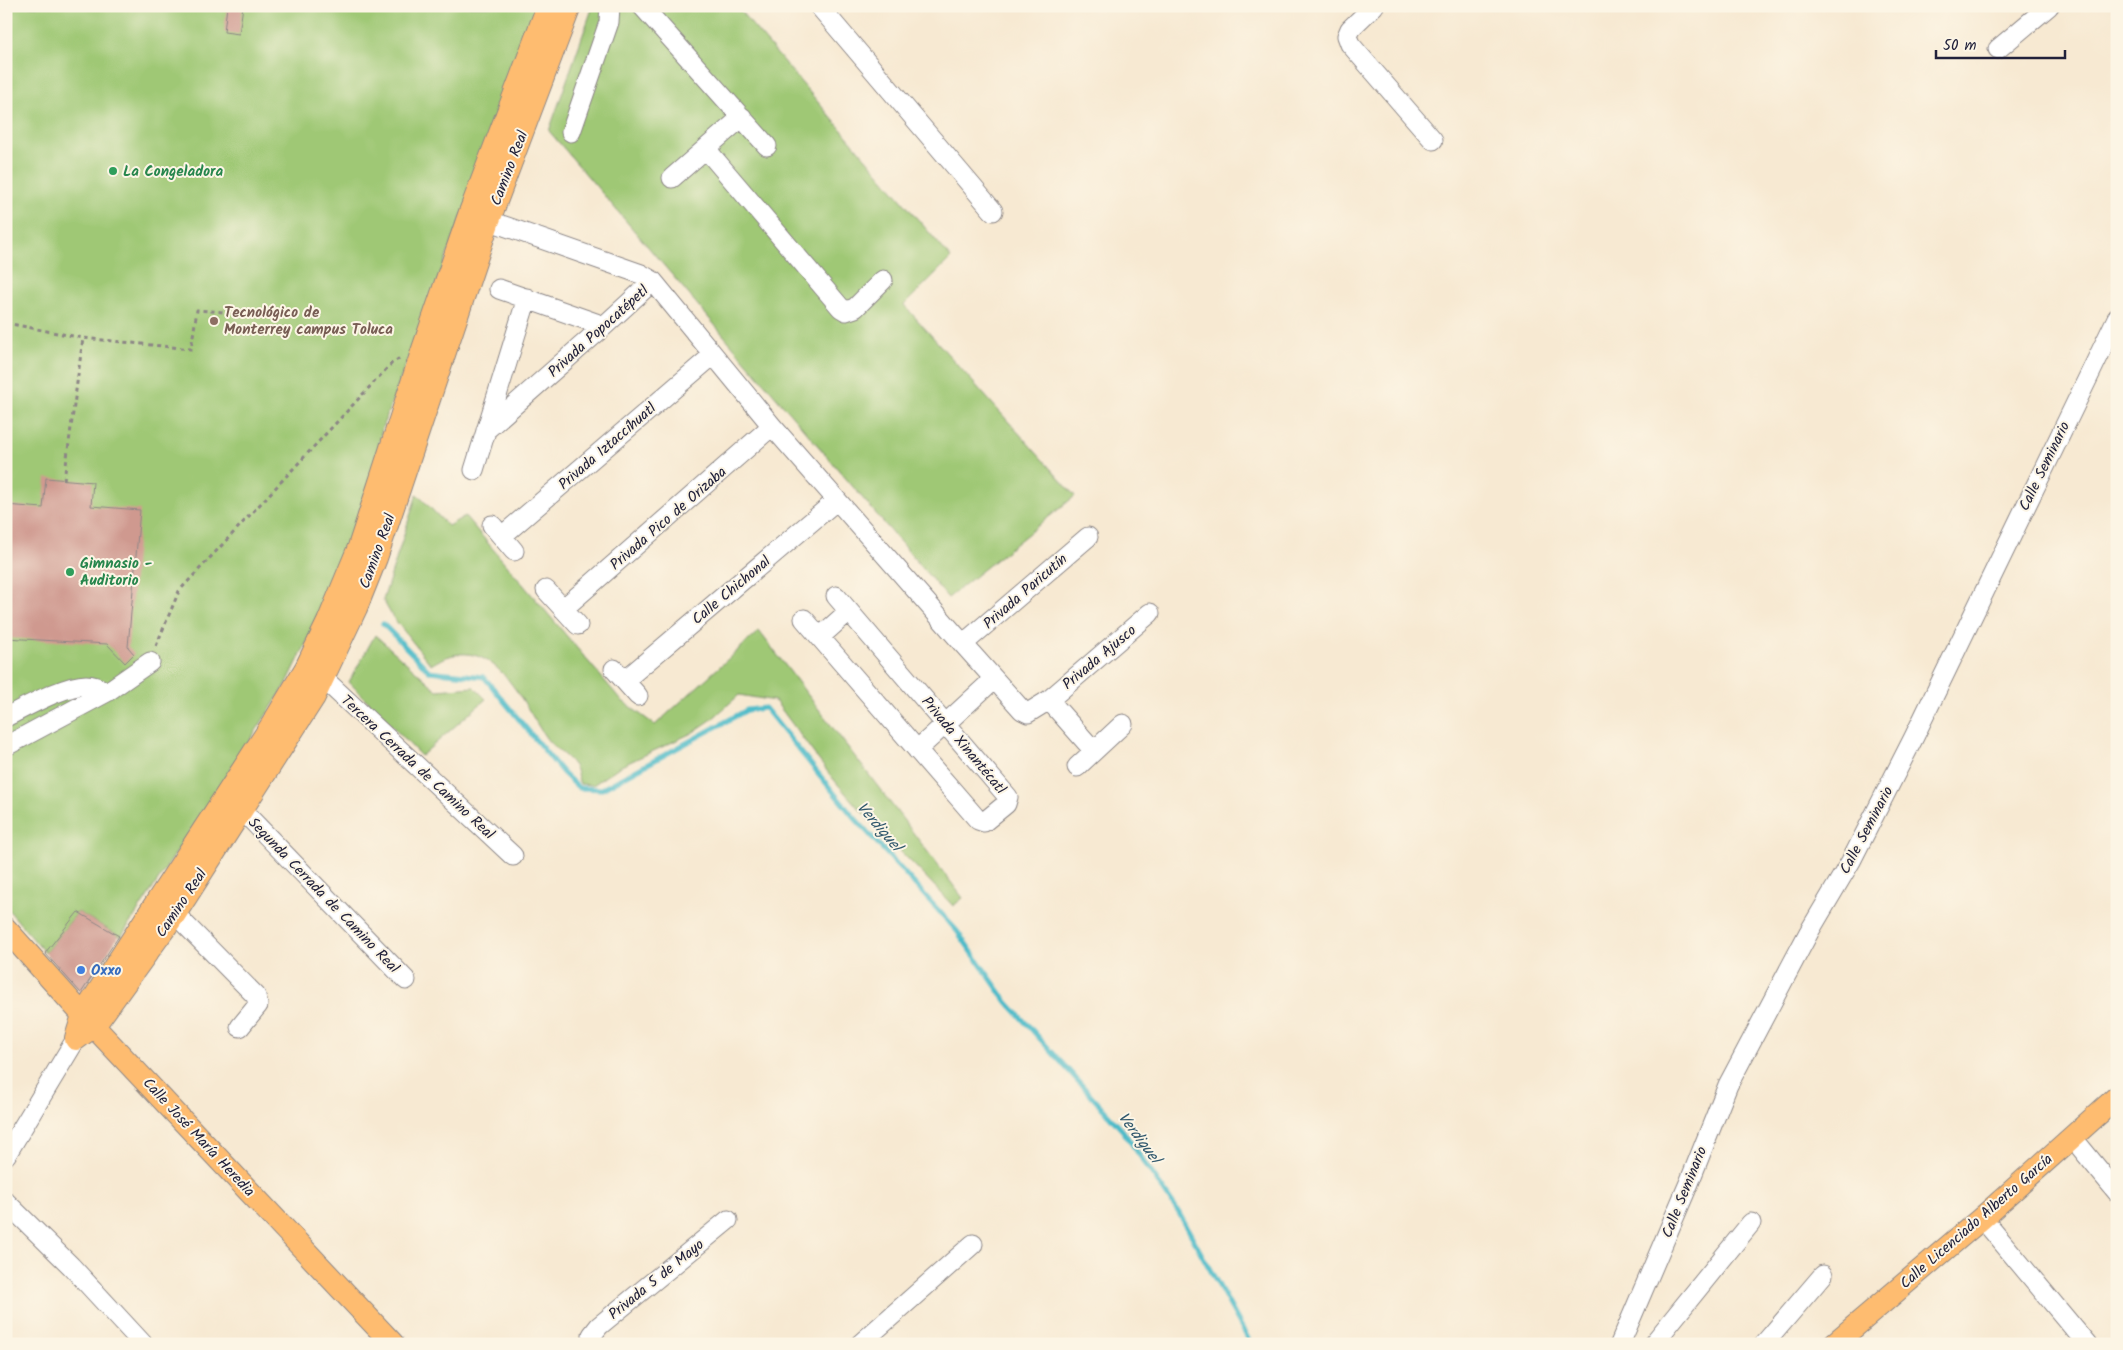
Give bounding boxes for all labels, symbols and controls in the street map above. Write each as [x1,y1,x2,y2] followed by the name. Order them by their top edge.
[1936,28,2064,60] scale bar
[1943,34,1977,58] text: 50 m
[485,127,535,209] street label: Camino Real
[123,160,224,184] place label: La Congeladora
[107,165,119,177] marker: La Congeladora
[543,279,655,384] street label: Privada Popocatépetl
[224,301,393,342] place label: Tecnológico de Monterrey campus Toluca
[208,315,220,327] marker: Tecnológico de Monterrey campus Toluca
[553,397,662,496] street label: Privada Iztaccíhuatl
[2013,418,2077,515] street label: Calle Seminario
[605,461,732,576] street label: Privada Pico de Orizaba
[353,510,403,592] street label: Camino Real
[978,548,1073,635] street label: Privada Paricutín
[687,550,777,631] street label: Calle Chichonal
[80,552,153,593] place label: Gimnasio - Auditorio
[64,566,76,578] marker: Gimnasio - Auditorio
[1057,619,1142,696] street label: Privada Ajusco
[335,690,500,846] street label: Tercera Cerrada de Camino Real
[915,691,1012,800] street label: Privada Xinantécatl
[1834,782,1900,879] street label: Calle Seminario
[850,796,910,860] water label: Verdiguel
[242,812,405,980] street label: Segunda Cerrada de Camino Real
[150,864,214,943] street label: Camino Real
[91,959,122,983] place label: Oxxo
[75,964,87,976] marker: Oxxo
[136,1072,260,1203] street label: Calle José María Heredia
[1111,1107,1168,1172] water label: Verdiguel
[1656,1143,1714,1242] street label: Calle Seminario
[1895,1148,2059,1295] street label: Calle Licenciado Alberto García
[603,1233,710,1326] street label: Privada 5 de Mayo

